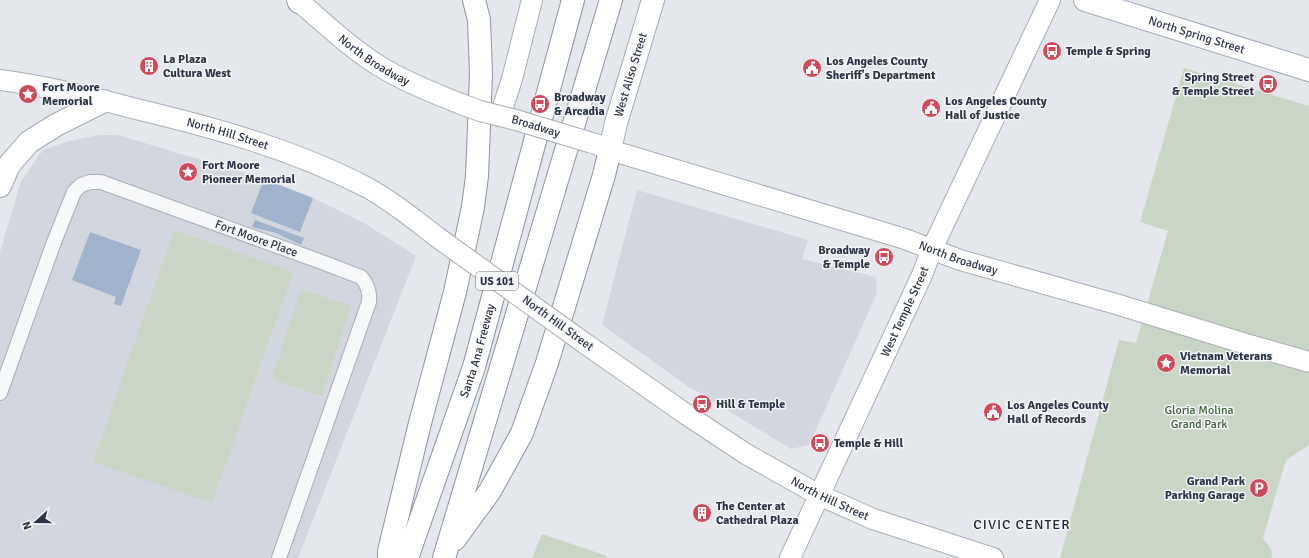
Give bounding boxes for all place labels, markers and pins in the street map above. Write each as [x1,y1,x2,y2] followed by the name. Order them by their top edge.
[1041,40,1063,62] bus stop icon: Temple & Spring
[1066,44,1151,59] place label: Temple & Spring
[163,52,232,81] place label: La Plaza Cultura West
[826,54,936,83] place label: Los Angeles County Sheriff's Department
[138,55,160,77] building icon: La Plaza Cultura West
[801,57,823,79] public building icon: Los Angeles County Sheriff's Department
[1172,70,1255,99] place label: Spring Street & Temple Street
[1257,73,1279,95] bus stop icon: Spring Street & Temple Street
[42,80,100,109] place label: Fort Moore Memorial
[17,83,39,105] place icon: Fort Moore Memorial
[554,90,606,119] place label: Broadway & Arcadia
[529,93,551,115] bus stop icon: Broadway & Arcadia
[945,94,1047,123] place label: Los Angeles County Hall of Justice
[920,97,942,119] public building icon: Los Angeles County Hall of Justice
[202,158,295,187] place label: Fort Moore Pioneer Memorial
[177,161,199,183] place icon: Fort Moore Pioneer Memorial
[818,243,870,272] place label: Broadway & Temple
[873,246,895,268] bus stop icon: Broadway & Temple
[1180,349,1273,378] place label: Vietnam Veterans Memorial
[1155,352,1177,374] place icon: Vietnam Veterans Memorial
[691,393,713,415] bus stop icon: Hill & Temple
[716,397,785,412] place label: Hill & Temple
[1007,398,1109,427] place label: Los Angeles County Hall of Records
[982,401,1004,423] public building icon: Los Angeles County Hall of Records
[809,432,831,454] bus stop icon: Temple & Hill
[834,436,903,451] place label: Temple & Hill
[1165,474,1246,503] place label: Grand Park Parking Garage
[1248,477,1270,499] parking icon: Grand Park Parking Garage
[716,499,799,528] place label: The Center at Cathedral Plaza
[691,502,713,524] building icon: The Center at Cathedral Plaza

